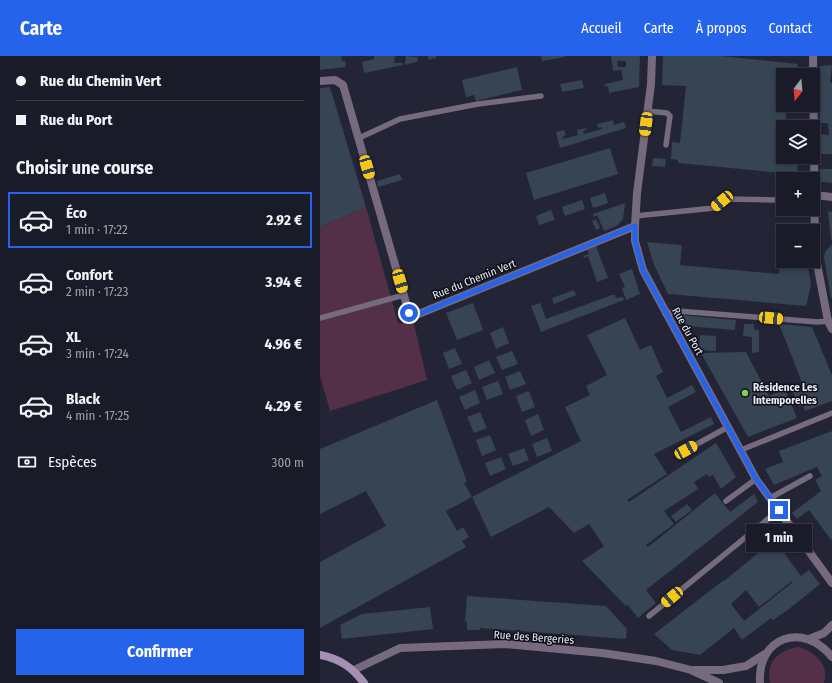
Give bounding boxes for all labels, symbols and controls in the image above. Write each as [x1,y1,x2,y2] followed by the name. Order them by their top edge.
[20,17,62,40] text: Carte
[581,20,622,37] text: Accueil
[644,20,674,37] text: Carte
[696,20,747,37] text: À propos
[769,20,812,37] text: Contact
[776,68,820,112] north arrow
[776,68,820,268] map controls
[40,72,161,90] text: Rue du Chemin Vert
[40,111,113,129] text: Rue du Port
[639,111,653,137] car
[776,120,820,164] button: layers
[358,154,376,180] car
[16,157,153,179] text: Choisir une course
[776,172,820,216] button: +
[709,189,735,213] car
[18,202,54,238] icon: car
[66,204,87,222] text: Éco
[266,211,302,229] text: 2.92 €
[66,222,128,237] text: 1 min · 17:22
[776,224,820,268] button: −
[431,257,518,302] street label: Rue du Chemin Vert
[18,264,54,300] icon: car
[66,266,113,284] text: Confort
[391,268,409,294] car
[265,273,302,291] text: 3.94 €
[66,284,128,299] text: 2 min · 17:23
[400,304,418,322] route start
[669,305,706,358] street label: Rue du Port
[759,311,783,325] car
[18,326,54,362] icon: car
[66,328,81,346] text: XL
[264,335,302,353] text: 4.96 €
[66,346,129,361] text: 3 min · 17:24
[753,381,818,407] place label: Résidence Les Intemporelles
[18,388,54,424] icon: car
[740,388,750,398] marker: Résidence Les Intemporelles
[66,390,100,408] text: Black
[265,397,302,415] text: 4.29 €
[66,408,129,423] text: 4 min · 17:25
[673,439,699,461] car
[16,451,38,473] icon: cash
[48,453,97,471] text: Espèces
[272,455,304,470] text: 300 m
[770,501,788,519] route end
[746,524,812,552] callout: 1 min
[765,530,793,545] text: 1 min
[659,585,685,609] car
[493,628,575,647] street label: Rue des Bergeries
[16,629,304,675] button: Confirmer

